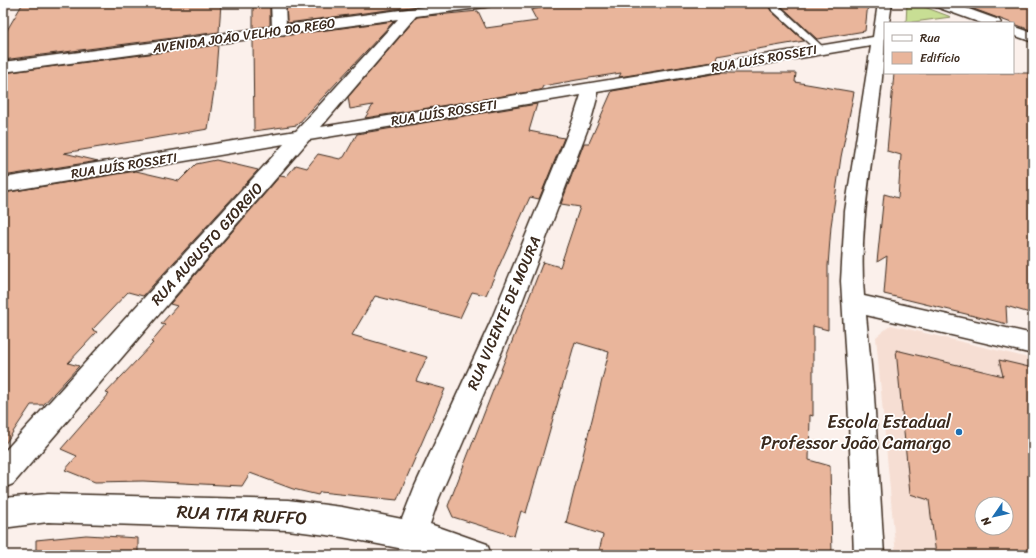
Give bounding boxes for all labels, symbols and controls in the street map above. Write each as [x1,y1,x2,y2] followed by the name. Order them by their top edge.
[150,11,337,60] street label: AVENIDA JOÃO VELHO DO REGO
[884,22,1014,74] legend
[920,27,941,49] text: Rua
[709,38,819,79] street label: RUA LUÍS ROSSETI
[920,47,960,69] text: Edifício
[389,93,499,132] street label: RUA LUÍS ROSSETI
[69,146,179,185] street label: RUA LUÍS ROSSETI
[144,176,270,312] street label: RUA AUGUSTO GIORGIO
[460,232,548,394] street label: RUA VICENTE DE MOURA
[761,406,952,459] place label: Escola Estadual Professor João Camargo
[954,427,964,437] marker: Escola Estadual Professor João Camargo
[176,496,308,534] street label: RUA TITA RUFFO
[974,496,1014,536] north arrow
[976,513,997,531] text: N

